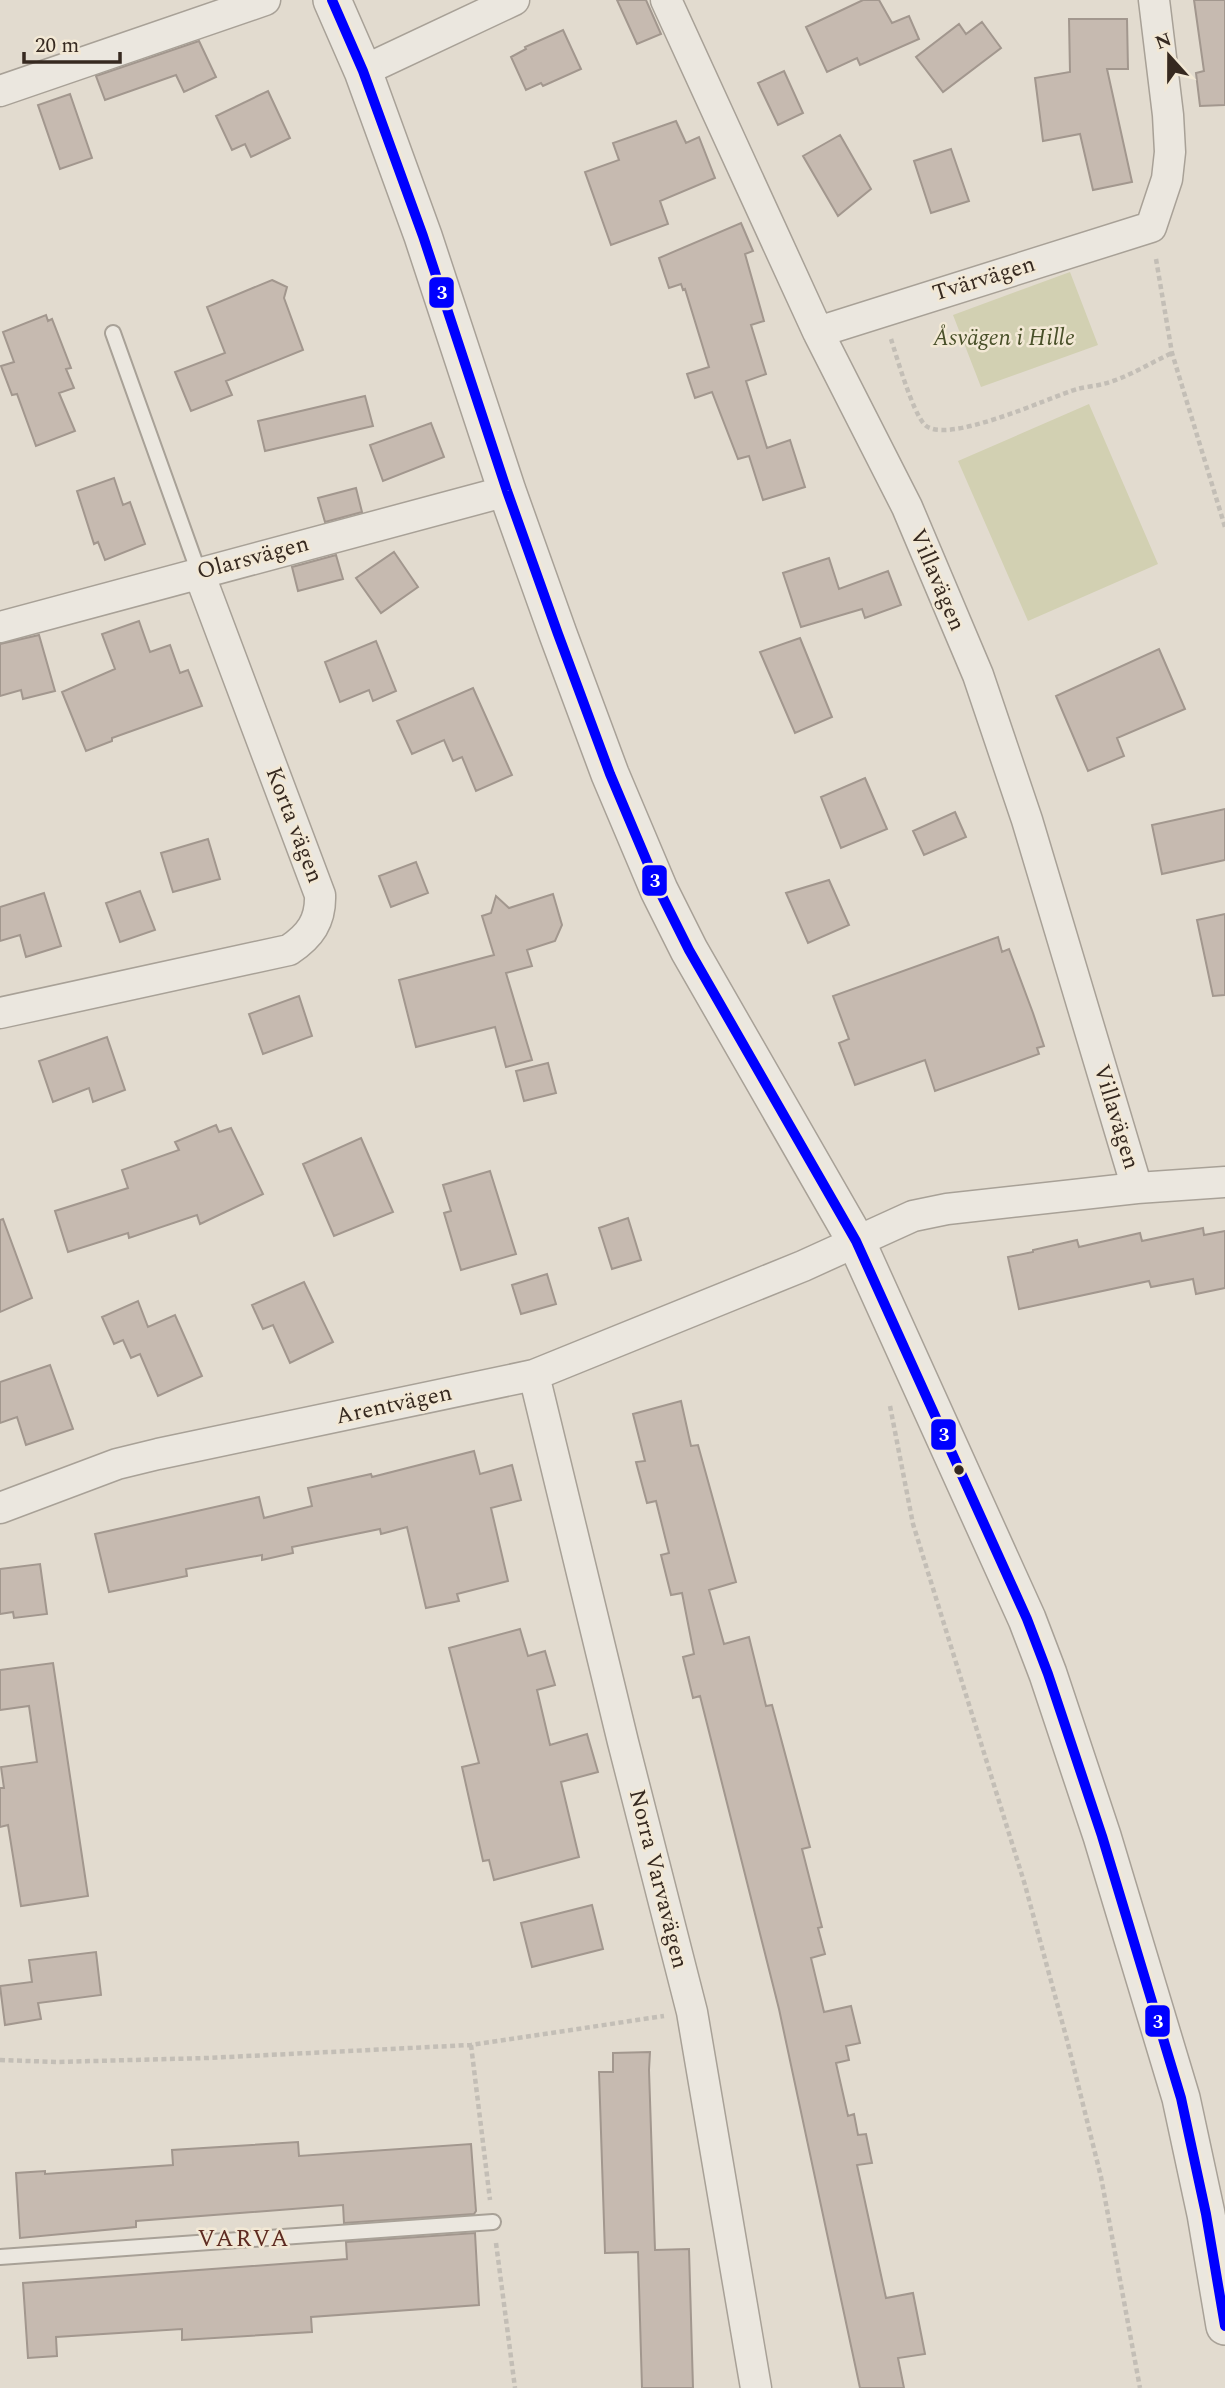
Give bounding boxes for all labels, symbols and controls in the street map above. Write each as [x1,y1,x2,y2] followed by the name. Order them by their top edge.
[24,21,121,65] scale bar
[1134,21,1204,91] north arrow
[1151,25,1176,58] text: N
[35,30,79,62] text: 20 m
[928,247,1040,311] street label: Tvärvägen
[428,276,455,309] line badge: 3
[437,279,448,308] text: 3
[932,321,1075,356] park label: Åsvägen i Hille
[900,523,974,637] street label: Villavägen
[193,526,313,590] street label: Olarsvägen
[256,762,332,888] street label: Korta vägen
[641,864,668,897] line badge: 3
[650,867,661,896] text: 3
[1083,1060,1149,1174] street label: Villavägen
[333,1376,455,1434] street label: Arentvägen
[930,1418,957,1451] line badge: 3
[939,1421,950,1450] text: 3
[952,1463,966,1477] unlabelled marker
[619,1786,697,1972] street label: Norra Varvavägen
[1144,2004,1171,2038] line badge: 3
[1153,2008,1164,2037] text: 3
[198,2221,290,2257] district label: VARVA

